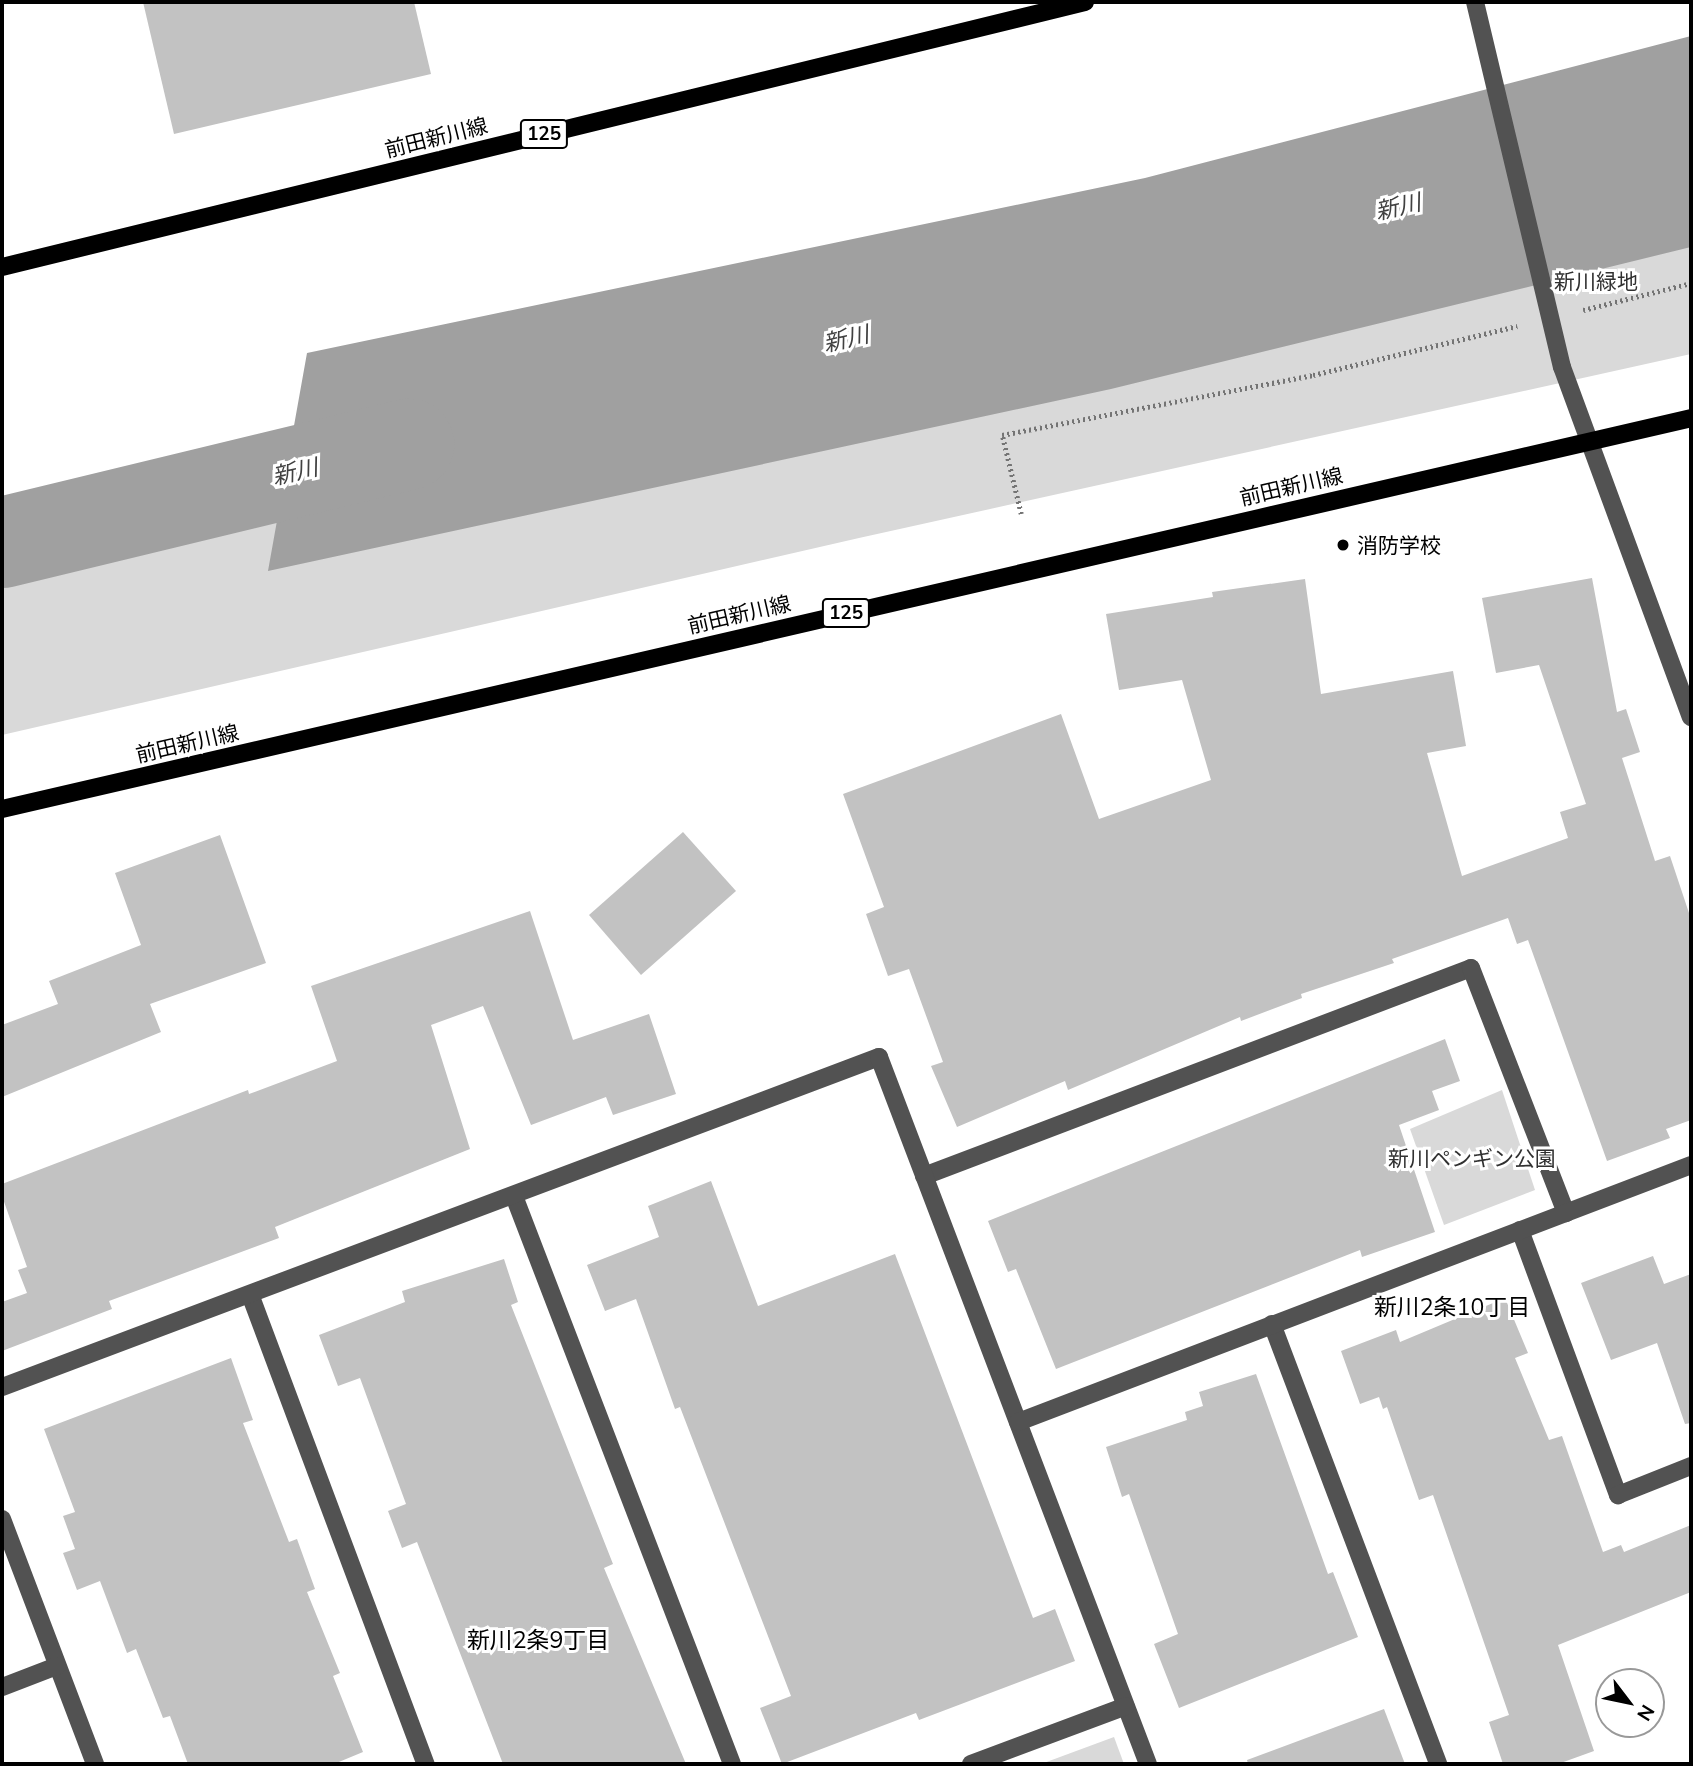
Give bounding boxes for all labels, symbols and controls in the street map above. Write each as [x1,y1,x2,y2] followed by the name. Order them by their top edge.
[382,112,490,162] street label: 前田新川線
[520,118,568,150] road number: 125
[1372,188,1424,226] water label: 新川
[1554,268,1638,294] park label: 新川緑地
[820,320,872,358] water label: 新川
[269,453,321,491] water label: 新川
[1237,462,1345,510] street label: 前田新川線
[1357,532,1441,558] place label: 消防学校
[1335,537,1351,553] marker: 消防学校
[685,590,793,638] street label: 前田新川線
[822,598,870,628] road number: 125
[133,719,241,767] street label: 前田新川線
[1388,1145,1556,1171] park label: 新川ペンギン公園
[1374,1293,1530,1321] district label: 新川2条10丁目
[467,1626,609,1654] district label: 新川2条9丁目
[1595,1668,1665,1738] north arrow
[1632,1701,1660,1726] text: N

